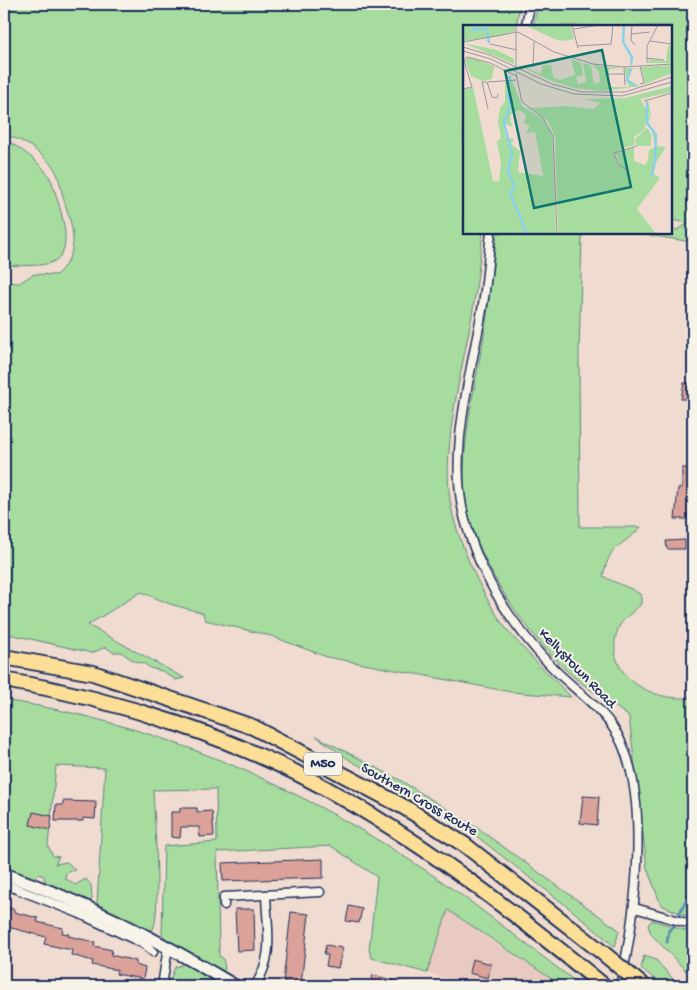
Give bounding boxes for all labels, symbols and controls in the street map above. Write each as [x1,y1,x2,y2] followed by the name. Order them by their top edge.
[463,25,672,234] inset map
[534,625,621,714] street label: Kellystown Road
[304,752,342,776] road number: M50
[357,759,481,841] street label: Southern Cross Route

